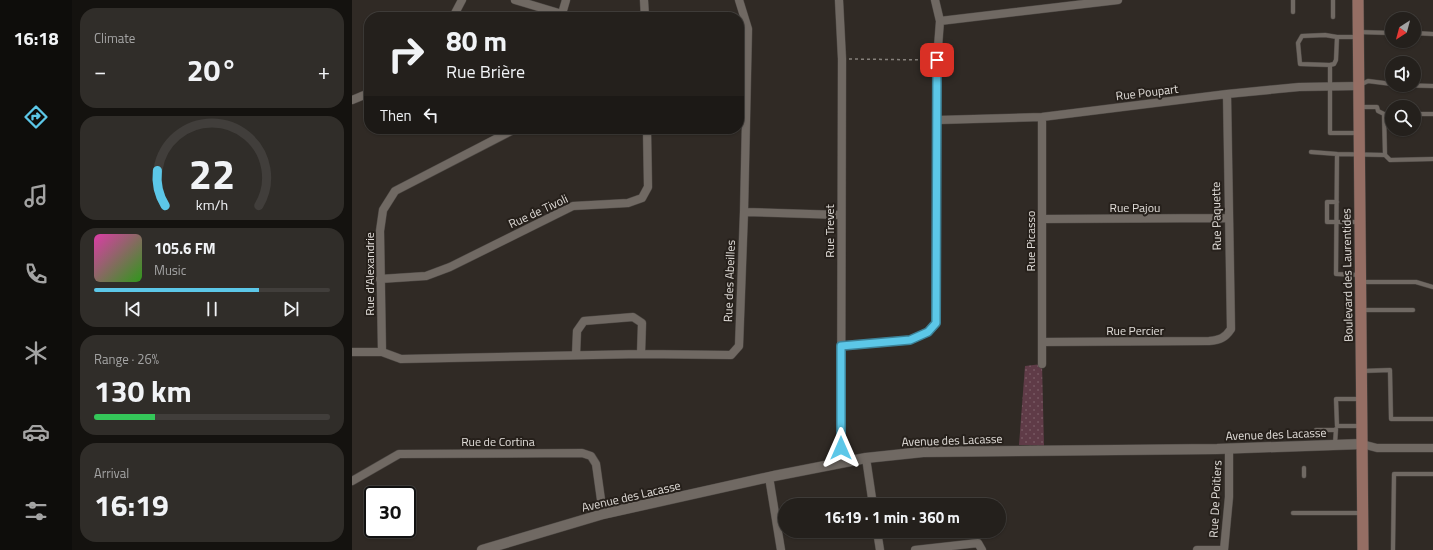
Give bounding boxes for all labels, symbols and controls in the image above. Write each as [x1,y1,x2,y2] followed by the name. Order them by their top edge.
[1385,12,1421,48] north arrow
[1385,12,1421,136] map controls
[446,19,507,62] text: 80 m
[14,25,58,52] text: 16:18
[94,28,135,48] text: Climate
[380,28,432,80] icon: right
[920,43,954,77] pin
[187,47,237,93] text: 20°
[926,49,948,71] icon: arrive
[94,54,106,88] text: −
[318,54,330,88] text: +
[1385,56,1421,92] button: sound
[446,58,525,85] text: Rue Brière
[1115,79,1180,105] street label: Rue Poupart
[1385,100,1421,136] button: search
[22,103,50,131] icon: directions
[380,104,412,127] text: Then
[420,104,442,126] icon: left
[189,141,235,204] text: 22
[1206,181,1226,251] street label: Rue Paquette
[22,182,50,210] icon: music
[505,189,571,233] street label: Rue de Tivoli
[196,193,228,215] text: km/h
[1110,198,1160,217] street label: Rue Pajou
[820,203,839,258] street label: Rue Trevet
[1336,208,1358,342] street label: Boulevard des Laurentides
[1021,211,1040,271] street label: Rue Picasso
[360,232,379,316] street label: Rue d'Alexandrie
[154,237,216,260] text: 105.6 FM
[718,239,740,323] street label: Rue des Abeilles
[22,260,50,288] icon: phone
[154,260,186,280] text: Music
[122,298,144,320] icon: previous
[201,298,223,320] icon: pause
[280,298,302,320] icon: next
[1106,321,1164,340] street label: Rue Percier
[22,339,50,367] icon: climate
[94,349,159,369] text: Range · 26%
[94,368,192,414] text: 130 km
[22,418,50,446] icon: car
[1225,423,1327,445] street label: Avenue des Lacasse
[820,427,862,469] position arrow
[901,429,1003,451] street label: Avenue des Lacasse
[461,432,535,451] street label: Rue de Cortina
[1203,459,1227,538] street label: Rue De Poitiers
[94,463,129,483] text: Arrival
[580,475,682,517] street label: Avenue des Lacasse
[94,482,169,528] text: 16:19
[364,486,416,538] speed limit sign: 30
[22,497,50,525] icon: filters
[824,506,960,529] text: 16:19 · 1 min · 360 m

